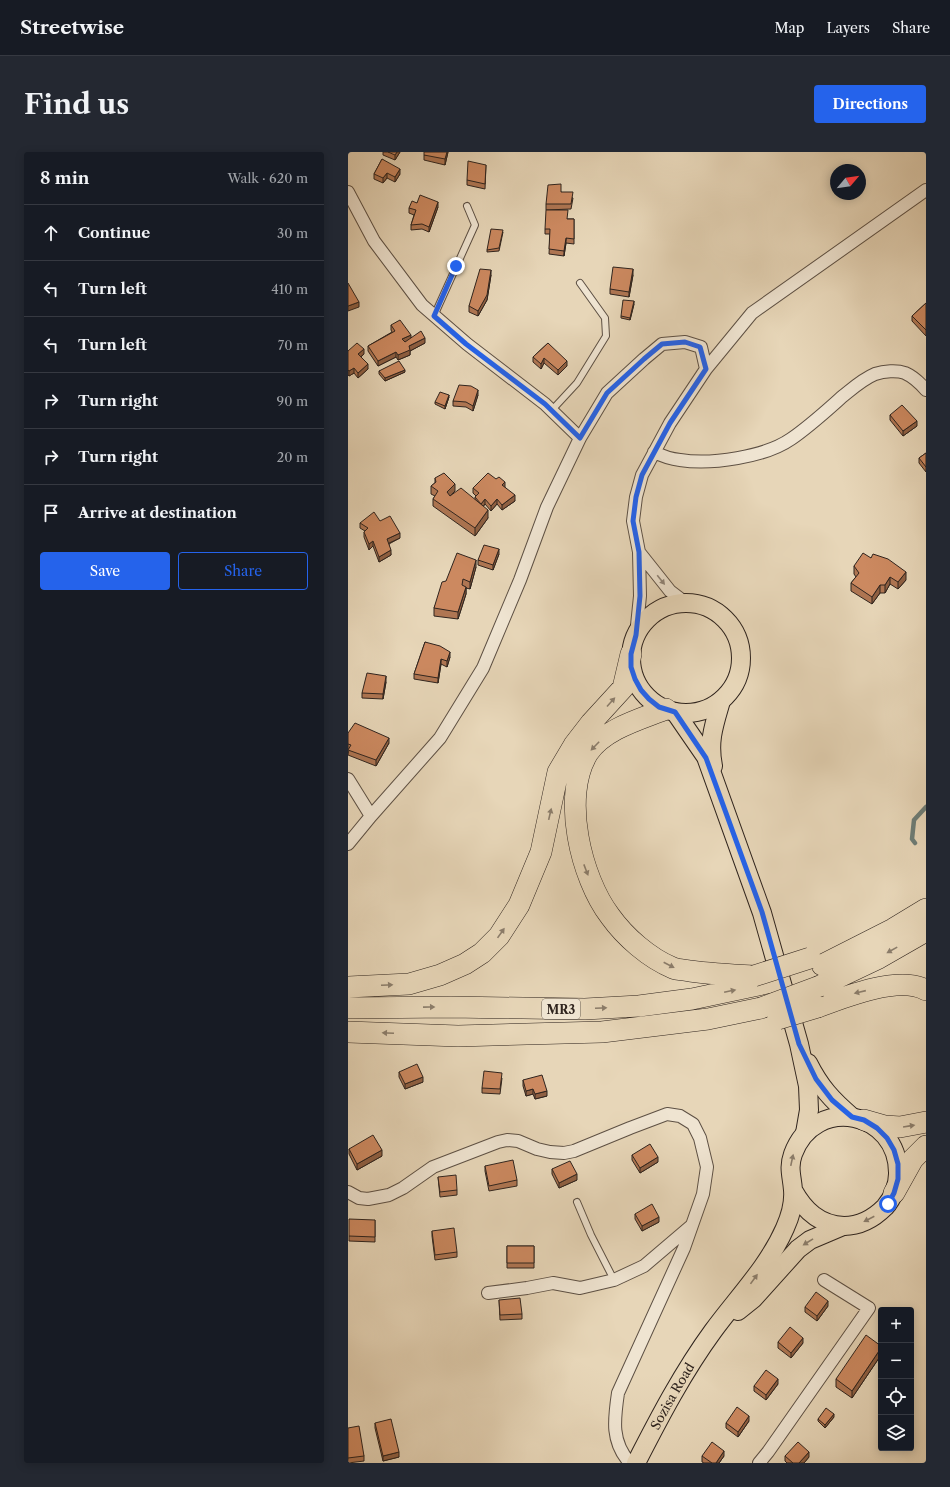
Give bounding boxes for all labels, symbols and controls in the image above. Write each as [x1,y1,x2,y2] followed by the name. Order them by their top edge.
[20,16,124,39] text: Streetwise
[774,19,804,37] text: Map
[826,19,870,37] text: Layers
[892,19,930,37] text: Share
[814,85,926,123] button: Directions
[24,87,129,121] text: Find us
[830,164,866,200] north arrow
[40,168,89,188] text: 8 min
[227,170,308,186] text: Walk · 620 m
[40,222,62,244] icon: ahead
[78,223,150,242] text: Continue
[277,225,308,241] text: 30 m
[447,257,465,275] route end
[40,278,62,300] icon: left
[78,279,147,298] text: Turn left
[271,281,308,297] text: 410 m
[40,334,62,356] icon: left
[78,335,147,354] text: Turn left
[278,337,308,353] text: 70 m
[40,390,62,412] icon: right
[78,391,158,410] text: Turn right
[277,393,308,409] text: 90 m
[40,446,62,468] icon: right
[78,447,158,466] text: Turn right
[277,449,308,465] text: 20 m
[40,502,62,524] icon: arrive
[78,503,237,522] text: Arrive at destination
[40,552,170,590] button: Save
[178,552,308,590] button: Share
[656,574,665,585] one-way arrow
[606,697,615,707] one-way arrow
[590,741,600,751] one-way arrow
[547,807,553,820] one-way arrow
[584,864,590,876] one-way arrow
[497,927,505,938] one-way arrow
[886,947,898,954] one-way arrow
[663,962,675,969] one-way arrow
[381,982,394,988] one-way arrow
[723,988,736,994] one-way arrow
[854,989,866,995] one-way arrow
[542,999,580,1019] road number: MR3
[423,1004,436,1010] one-way arrow
[595,1005,607,1012] one-way arrow
[382,1030,394,1037] one-way arrow
[903,1123,915,1129] one-way arrow
[789,1153,795,1166] one-way arrow
[879,1195,897,1213] route start
[863,1216,875,1222] one-way arrow
[802,1239,814,1246] one-way arrow
[750,1273,758,1284] one-way arrow
[878,1307,914,1451] map controls
[878,1307,914,1343] button: +
[878,1343,914,1379] button: −
[647,1360,698,1432] street label: Sozisa Road
[878,1379,914,1415] button: locate
[878,1415,914,1451] button: layers

